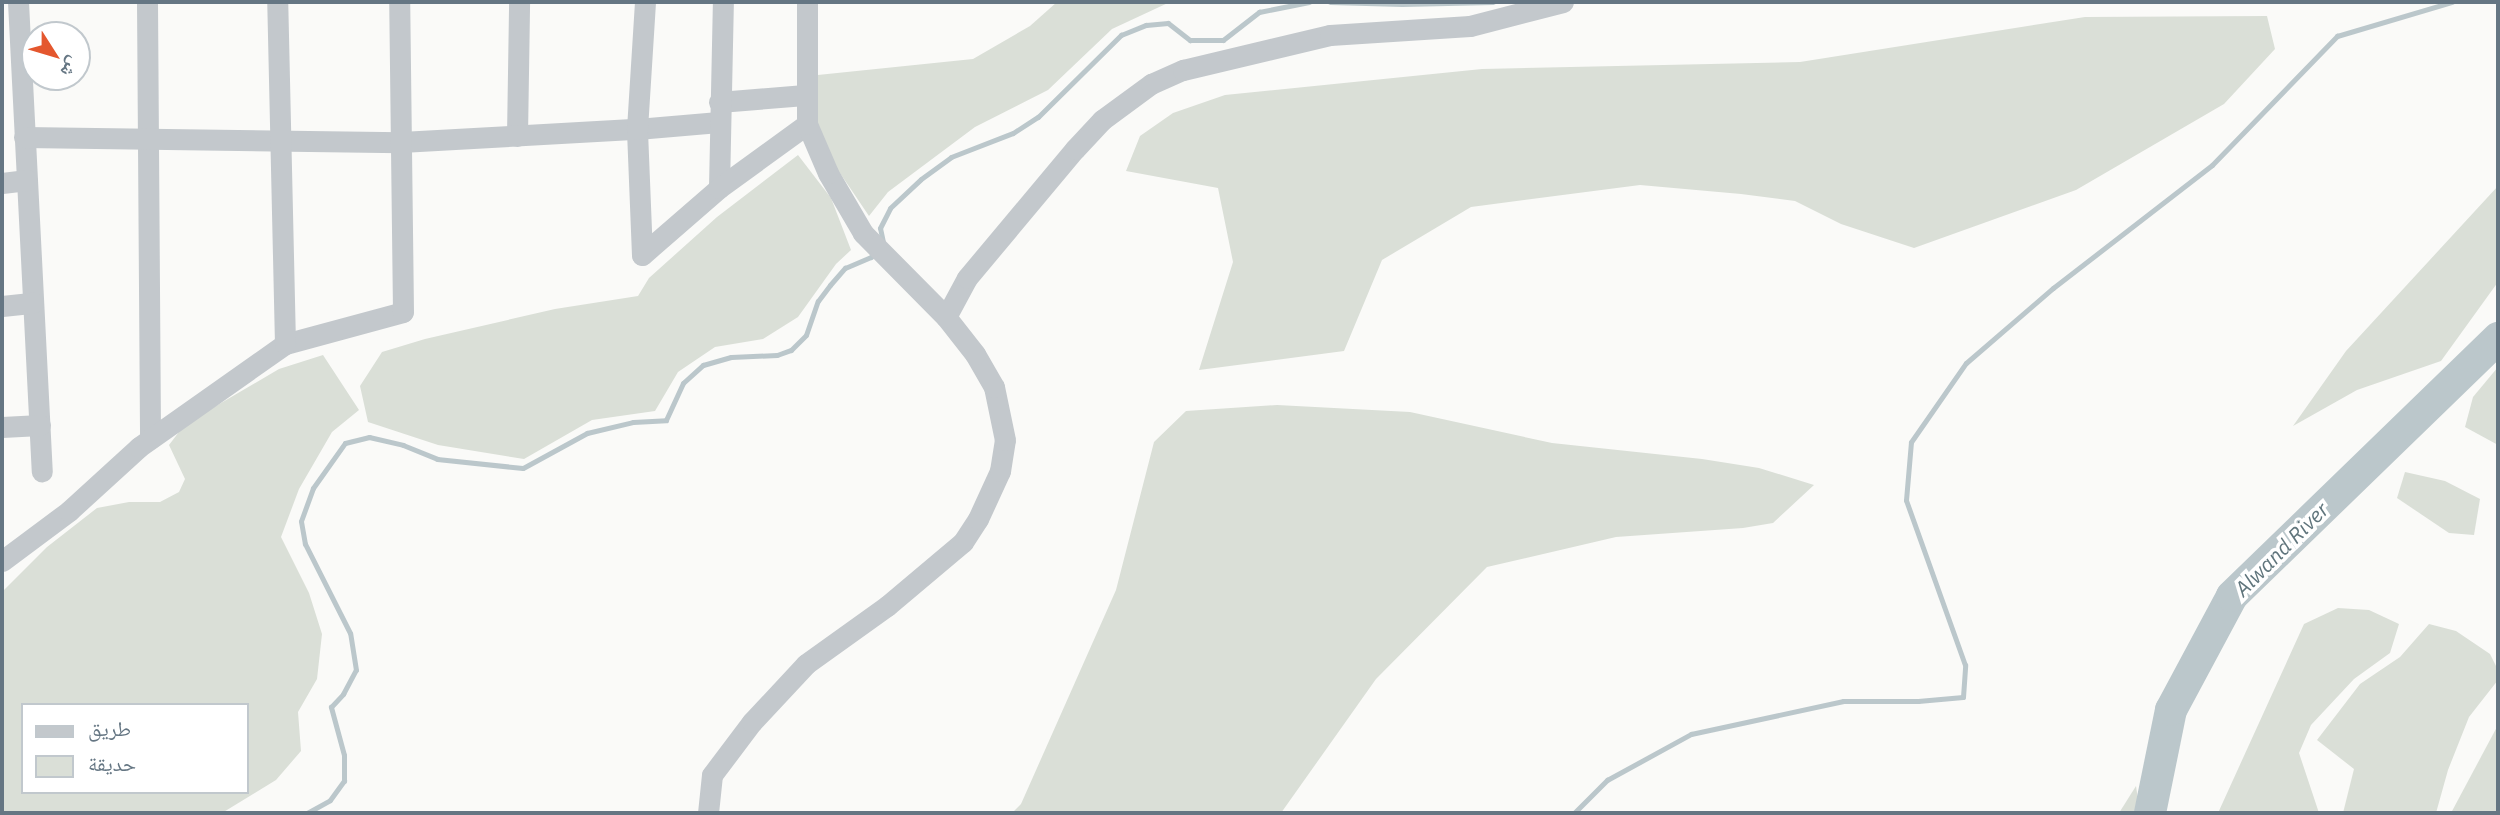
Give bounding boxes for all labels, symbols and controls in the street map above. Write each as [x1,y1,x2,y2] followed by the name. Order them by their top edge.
[21,21,91,91] north arrow
[56,52,87,83] text: ش
[2229,497,2333,601] water label: Alwand River
[21,703,248,794] legend
[88,714,131,742] text: طريق
[88,749,136,777] text: حديقة

